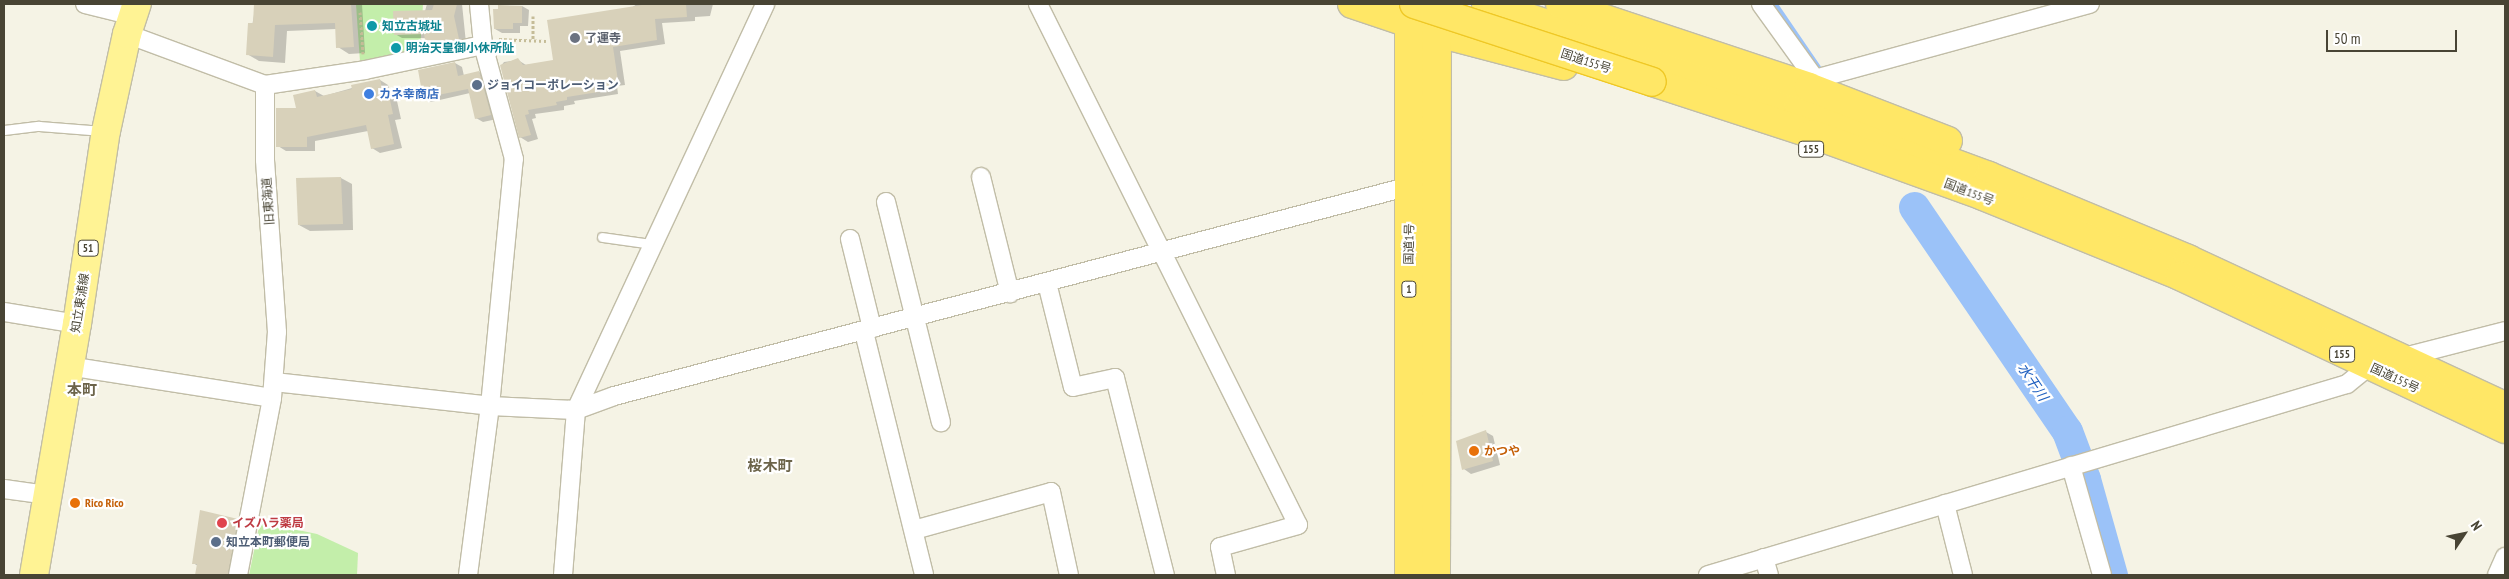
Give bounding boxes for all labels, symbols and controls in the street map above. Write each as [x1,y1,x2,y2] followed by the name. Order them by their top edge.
[382,19,442,33] place label: 知立古城址
[366,20,378,32] marker: 知立古城址
[2329,20,2460,52] scale bar
[2334,29,2360,48] text: 50 m
[585,31,621,45] place label: 了運寺
[569,32,581,44] marker: 了運寺
[406,41,514,55] place label: 明治天皇御小休所阯
[390,42,402,54] marker: 明治天皇御小休所阯
[1559,46,1613,76] street label: 国道155号
[487,78,619,92] place label: ジョイコーポレーション
[471,79,483,91] marker: ジョイコーポレーション
[379,87,439,101] place label: カネ幸商店
[363,88,375,100] marker: カネ幸商店
[1797,140,1825,158] road number: 155
[1942,176,1996,208] street label: 国道155号
[259,177,277,225] street label: 旧東海道
[1401,223,1417,265] street label: 国道1号
[77,240,99,256] road number: 51
[68,272,92,334] street label: 知立東浦線
[1400,280,1418,298] road number: 1
[2328,346,2356,362] road number: 155
[2014,360,2052,404] water label: 水干川
[2368,360,2422,396] street label: 国道155号
[67,381,97,399] district label: 本町
[1484,444,1520,458] place label: かつや
[1468,445,1480,457] marker: かつや
[748,457,792,475] district label: 桜木町
[85,496,124,510] place label: Rico Rico
[69,497,81,509] marker: Rico Rico
[2439,509,2489,559] north arrow
[232,516,304,530] place label: イズハラ薬局
[216,517,228,529] marker: イズハラ薬局
[2467,517,2486,534] text: N
[226,535,310,549] place label: 知立本町郵便局
[210,536,222,548] marker: 知立本町郵便局

